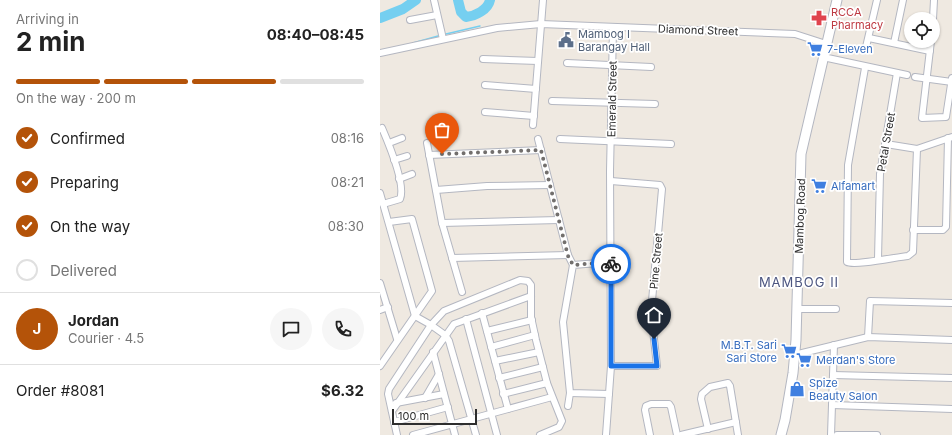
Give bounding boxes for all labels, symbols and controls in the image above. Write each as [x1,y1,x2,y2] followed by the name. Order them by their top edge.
[831,5,883,32] place label: RCCA Pharmacy
[810,9,828,27] pharmacy icon: RCCA Pharmacy
[16,11,79,27] text: Arriving in
[904,12,940,48] map controls
[904,12,940,48] button: locate
[658,22,739,38] street label: Diamond Street
[267,25,364,44] text: 08:40–08:45
[16,26,86,57] text: 2 min
[578,27,650,54] place label: Mambog I Barangay Hall
[557,31,575,49] public building icon: Mambog I Barangay Hall
[806,40,824,58] supermarket icon: 7-Eleven
[827,42,873,56] place label: 7-Eleven
[604,60,620,137] street label: Emerald Street
[16,90,136,106] text: On the way · 200 m
[874,111,898,173] street label: Petal Street
[425,113,459,154] pin
[431,119,453,141] icon: bag
[16,127,38,149] icon: check
[50,129,125,148] text: Confirmed
[331,130,364,146] text: 08:16
[16,171,38,193] icon: check
[50,173,119,192] text: Preparing
[331,174,364,190] text: 08:21
[810,177,828,195] supermarket icon: Alfamart
[792,178,808,254] street label: Mambog Road
[831,179,875,193] place label: Alfamart
[16,215,38,237] icon: check
[50,217,130,236] text: On the way
[328,218,364,234] text: 08:30
[647,232,665,290] street label: Pine Street
[591,244,631,284] courier
[600,253,622,275] icon: bike
[50,261,117,280] text: Delivered
[759,274,839,290] district label: MAMBOG II
[637,298,671,339] pin
[643,304,665,326] icon: home
[270,308,312,350] button: chat
[322,308,364,350] button: phone
[68,311,119,330] text: Jordan
[33,319,41,338] text: J
[68,330,144,346] text: Courier · 4.5
[721,338,777,365] place label: M.B.T. Sari Sari Store
[780,342,798,360] supermarket icon: M.B.T. Sari Sari Store
[795,351,813,369] supermarket icon: Merdan's Store
[816,353,895,367] place label: Merdan's Store
[809,376,877,403] place label: Spize Beauty Salon
[788,380,806,398] shop icon: Spize Beauty Salon
[16,381,104,400] text: Order #8081
[321,381,364,400] text: $6.32
[392,407,477,426] scale bar
[398,409,429,423] text: 100 m

